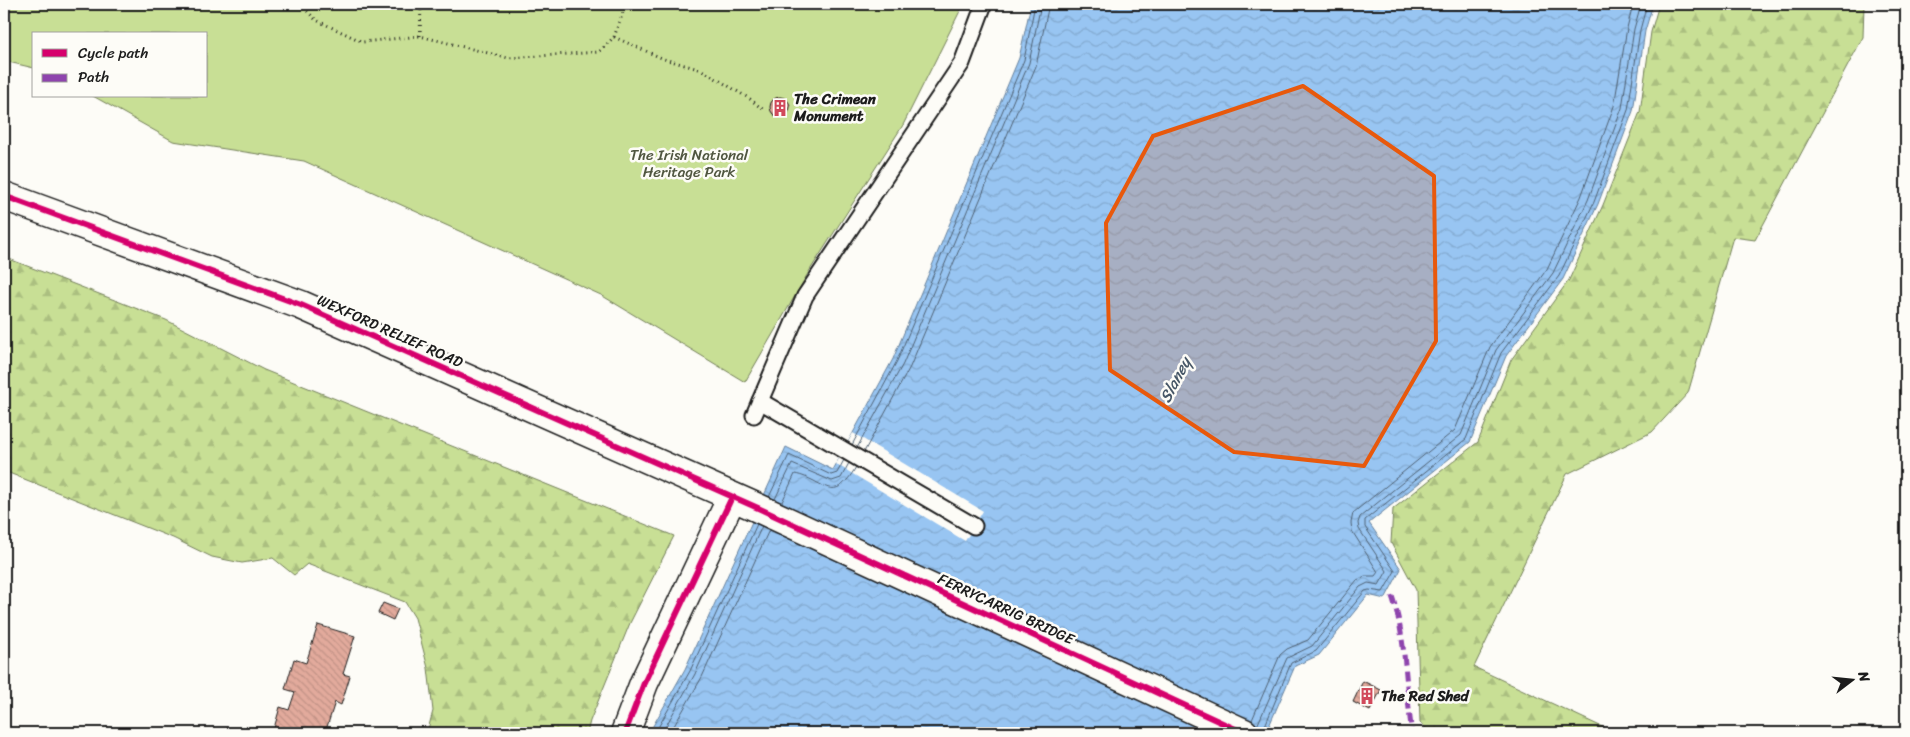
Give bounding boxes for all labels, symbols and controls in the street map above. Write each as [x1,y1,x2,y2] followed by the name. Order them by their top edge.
[32,32,208,98] legend
[78,40,149,66] text: Cycle path
[78,64,109,90] text: Path
[793,86,877,129] place label: The Crimean Monument
[770,98,790,118] building icon: The Crimean Monument
[630,142,749,185] park label: The Irish National Heritage Park
[313,287,467,375] street label: WEXFORD RELIEF ROAD
[1151,350,1200,408] water label: Slaney
[933,566,1080,653] street label: FERRYCARRIG BRIDGE
[1828,654,1878,704] north arrow
[1850,667,1877,685] text: N
[1381,683,1471,709] place label: The Red Shed
[1357,686,1377,706] building icon: The Red Shed

